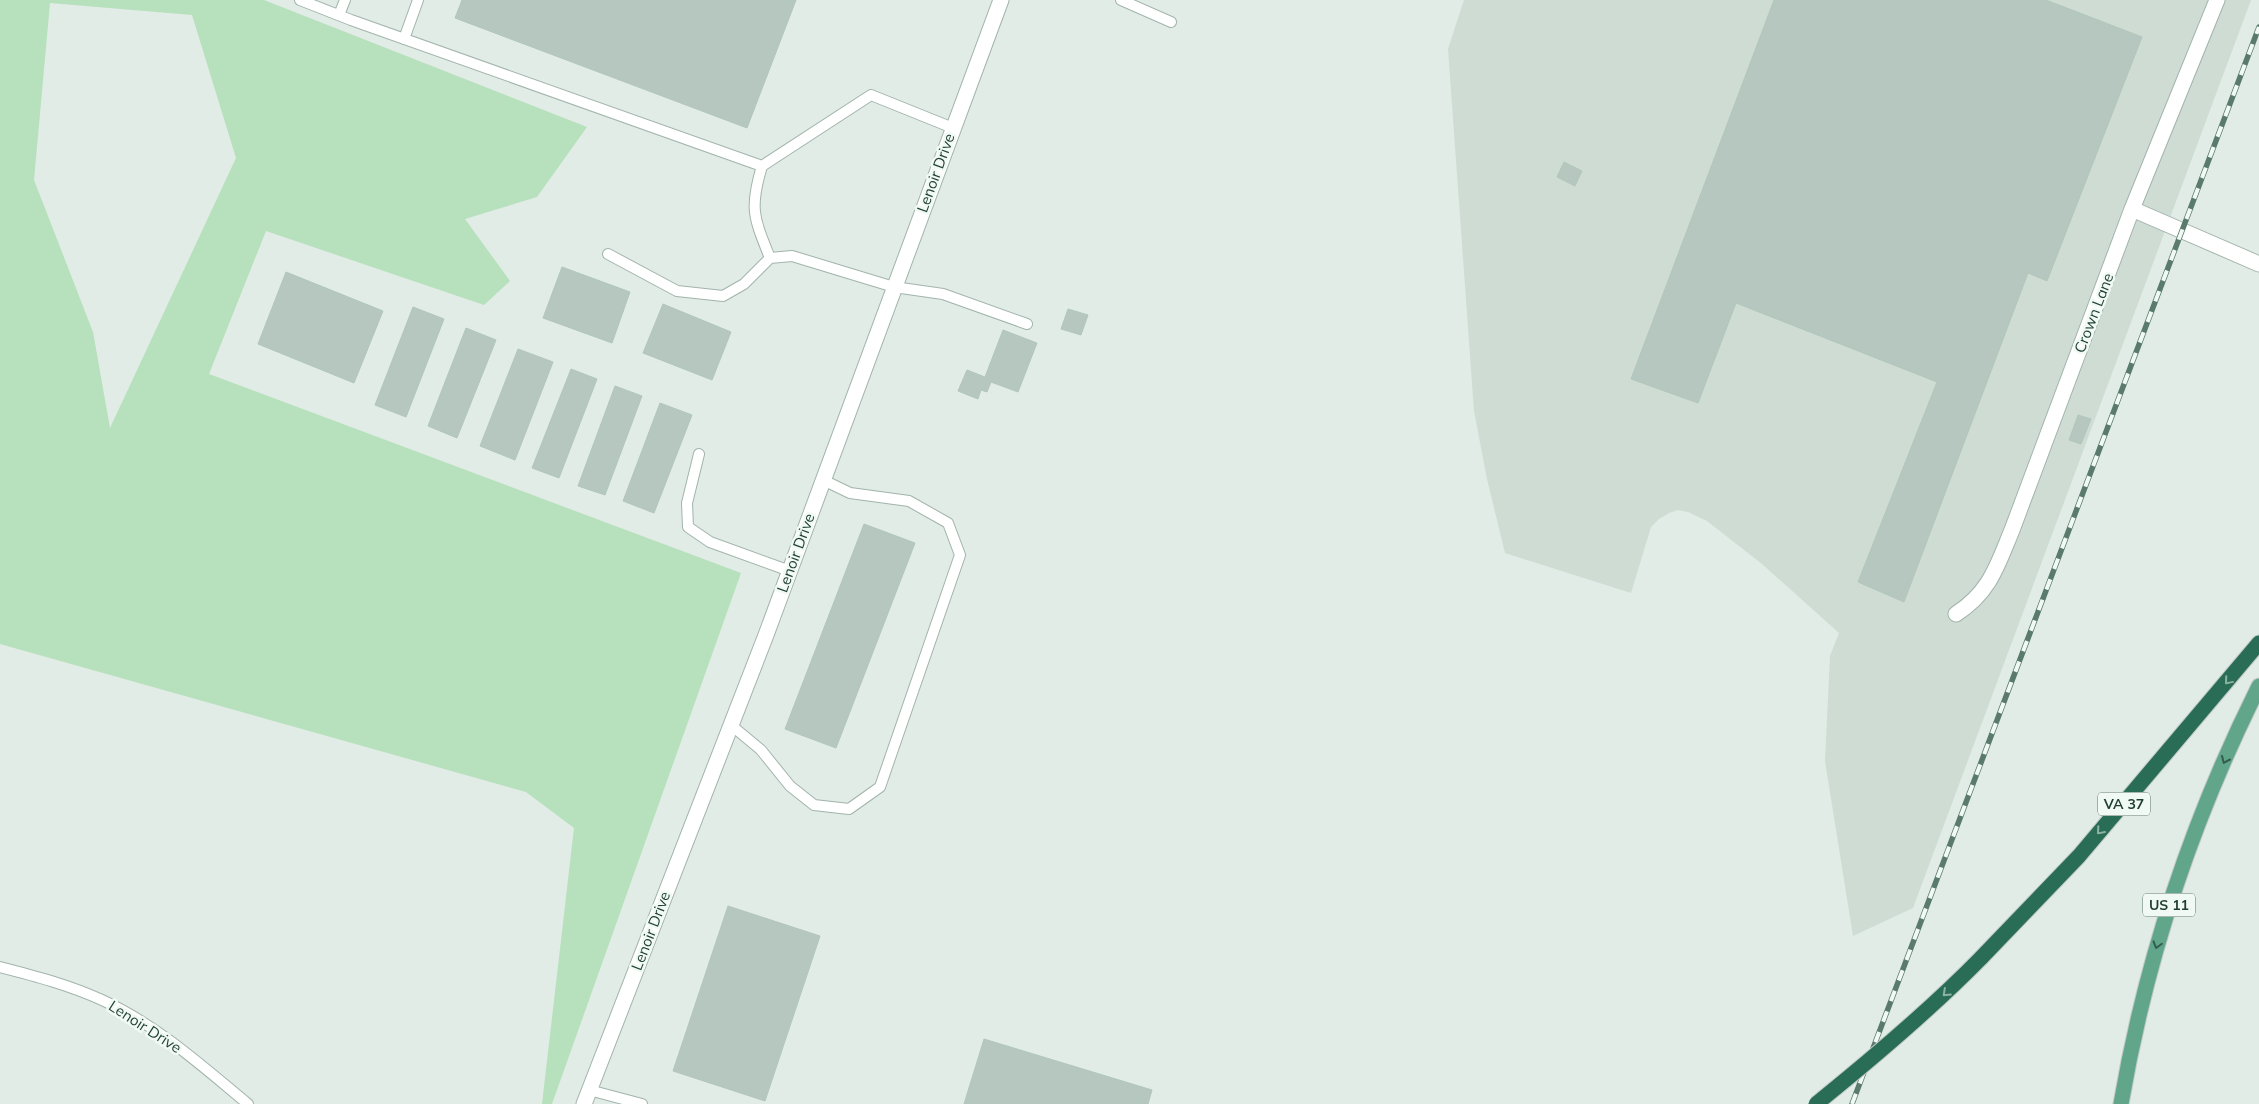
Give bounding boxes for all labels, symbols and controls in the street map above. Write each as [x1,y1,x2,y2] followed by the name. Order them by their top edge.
[912,131,959,215] street label: Lenoir Drive
[2070,270,2117,355] street label: Crown Lane
[772,511,819,595] street label: Lenoir Drive
[2224,675,2233,684] one-way arrow
[2220,755,2231,764] one-way arrow
[2098,792,2150,816] road number: VA 37
[2097,826,2106,835] one-way arrow
[627,889,674,973] street label: Lenoir Drive
[2143,894,2195,916] road number: US 11
[2153,940,2163,949] one-way arrow
[1943,987,1952,996] one-way arrow
[105,996,185,1057] street label: Lenoir Drive

